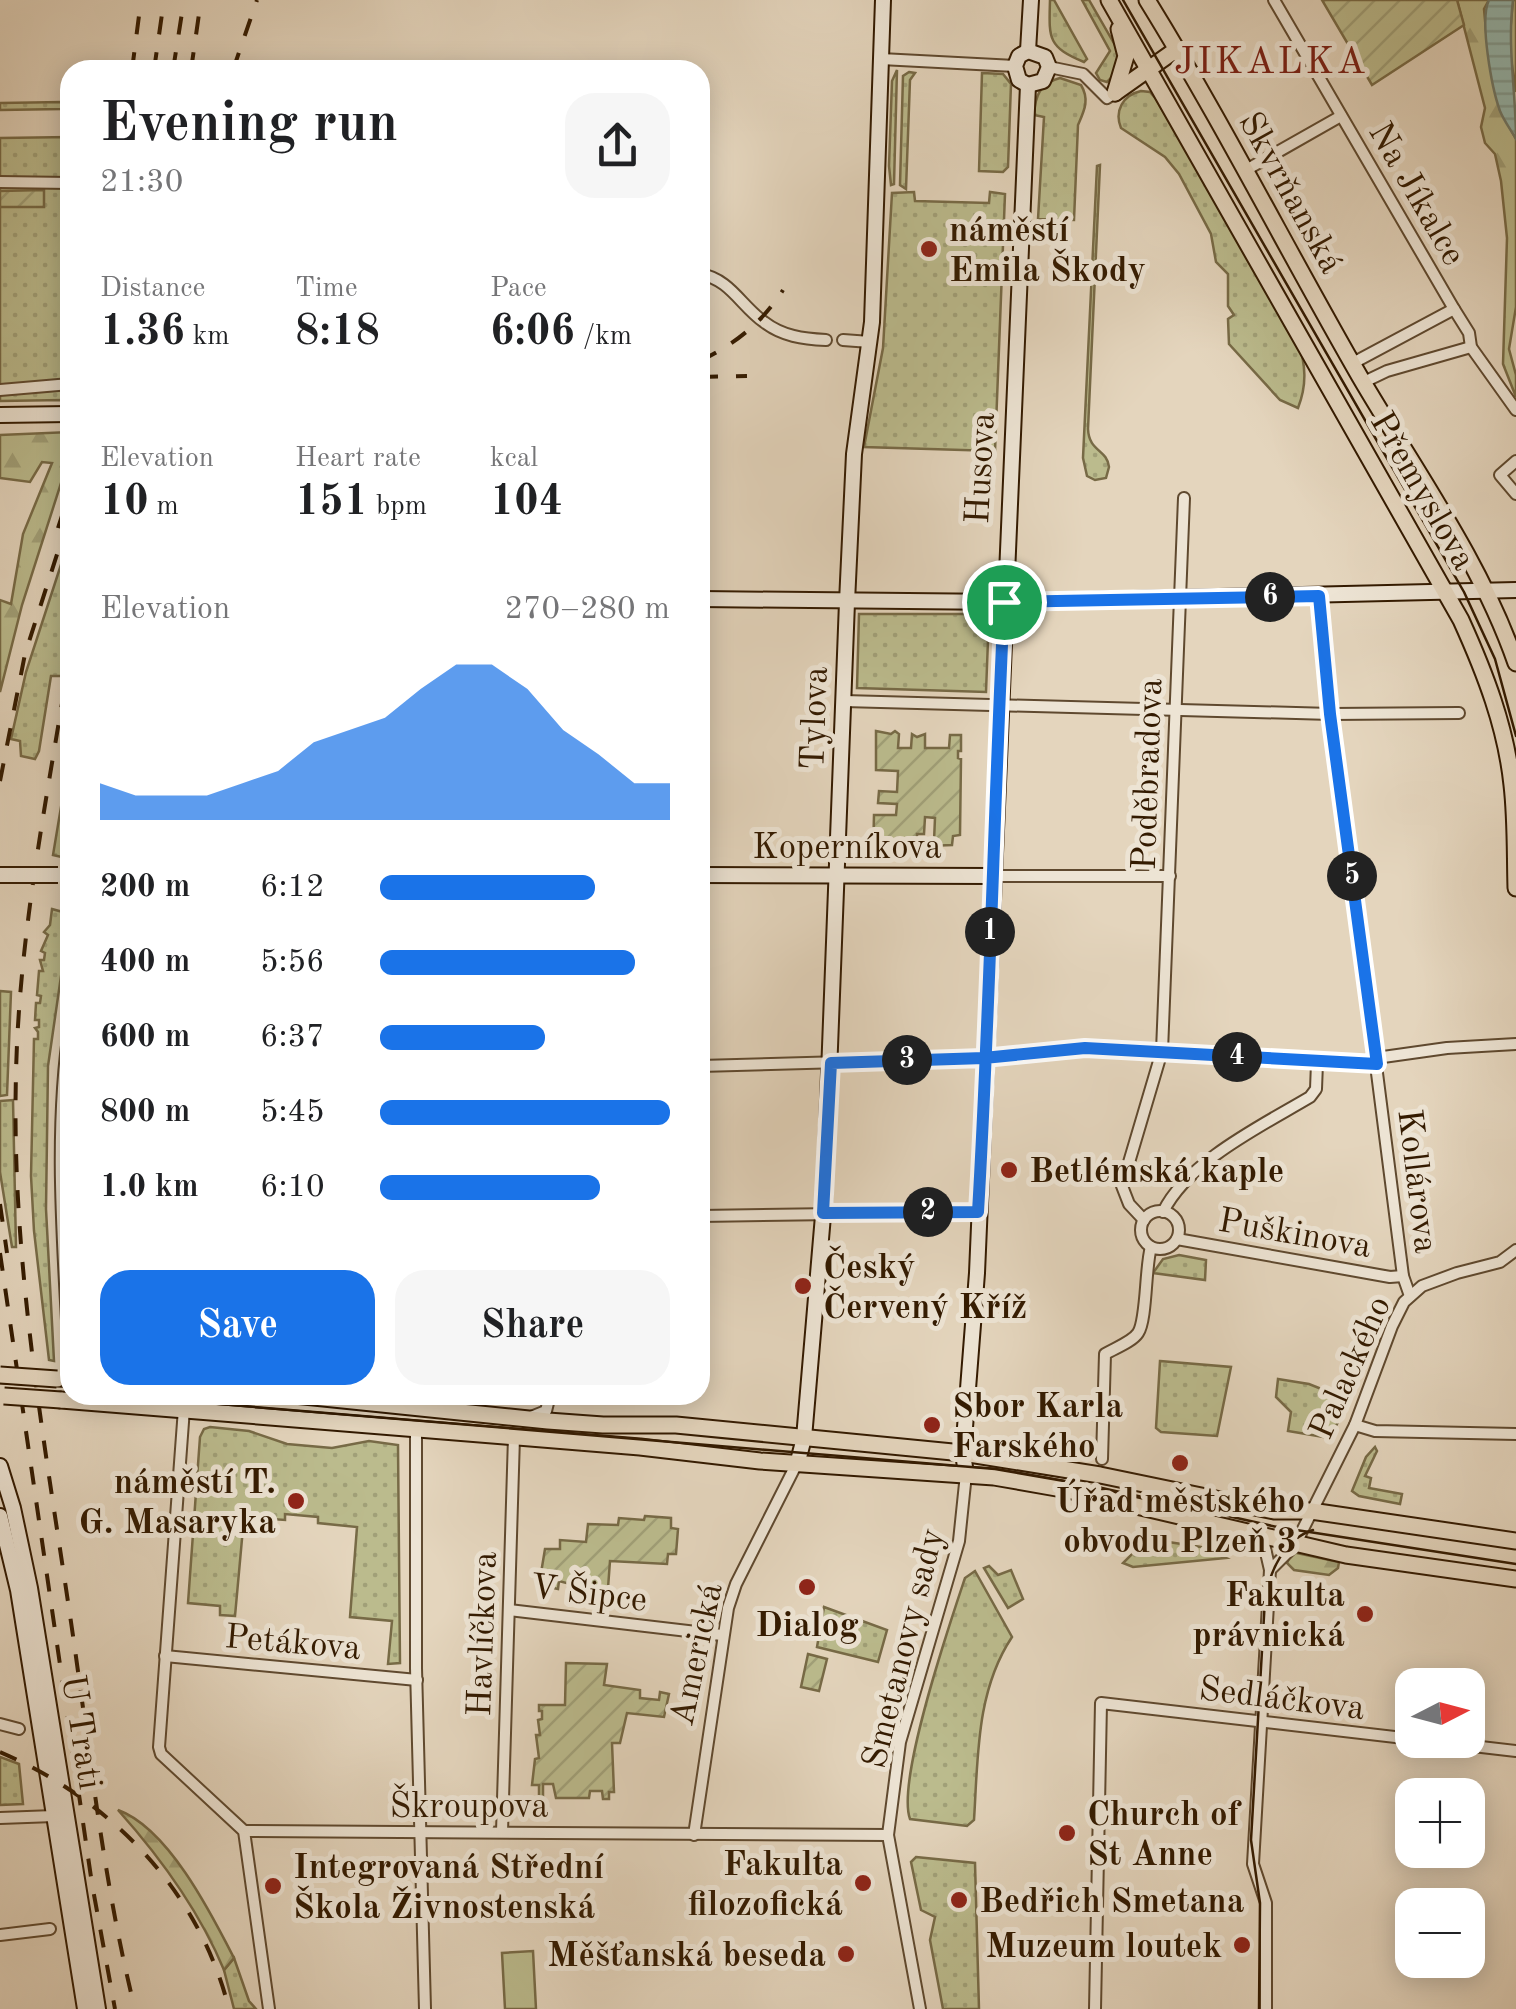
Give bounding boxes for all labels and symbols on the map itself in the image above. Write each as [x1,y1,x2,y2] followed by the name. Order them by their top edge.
[1174,44,1368,82] district label: JIKALKA
[1231,107,1348,280] street label: Skvrňanská
[1361,117,1471,272] street label: Na Jíkalce
[949,214,1146,289] place label: náměstí Emila Škody
[918,238,940,260] marker: náměstí Emila Škody
[1363,406,1481,576] street label: Přemyslova
[961,411,1002,525] street label: Husova
[962,560,1047,645] pin
[1245,572,1295,622] pin: 6
[796,666,835,770] street label: Tylova
[1128,677,1169,871] street label: Poděbradova
[752,831,942,866] street label: Koperníkova
[1327,851,1377,901] pin: 5
[965,907,1015,957] pin: 1
[1212,1032,1262,1082] pin: 4
[882,1035,932,1085] pin: 3
[1390,1107,1443,1255] street label: Kollárova
[1029,1155,1284,1190] place label: Betlémská kaple
[998,1159,1020,1181] marker: Betlémská kaple
[903,1187,953,1237] pin: 2
[1215,1204,1374,1265] street label: Puškinova
[823,1245,1027,1326] place label: Český Červený Kříž
[792,1275,814,1297] marker: Český Červený Kříž
[1304,1291,1398,1445] street label: Palackého
[952,1390,1124,1465] place label: Sbor Karla Farského
[921,1414,943,1436] marker: Sbor Karla Farského
[1169,1452,1191,1474] marker: Úřad městského obvodu Plzeň 3
[79,1466,276,1541] place label: náměstí T. G. Masaryka
[1055,1478,1305,1560] place label: Úřad městského obvodu Plzeň 3
[285,1490,307,1512] marker: náměstí T. G. Masaryka
[858,1525,951,1772] street label: Smetanovy sady
[463,1551,504,1717] street label: Havlíčkova
[528,1563,650,1619] street label: V Šipce
[796,1576,818,1598] marker: Dialog
[1193,1579,1345,1654] place label: Fakulta právnická
[665,1580,730,1729] street label: Americká
[1354,1603,1376,1625] marker: Fakulta právnická
[755,1609,859,1644] place label: Dialog
[223,1620,362,1667] street label: Petákova
[1395,1668,1485,1758] north arrow
[1197,1672,1367,1727] street label: Sedláčkova
[54,1673,107,1792] street label: U Trati
[389,1783,549,1825] street label: Škroupova
[1087,1798,1243,1873] place label: Church of St Anne
[1056,1822,1078,1844] marker: Church of St Anne
[688,1848,843,1923] place label: Fakulta filozofická
[293,1851,604,1926] place label: Integrovaná Střední Škola Živnostenská
[852,1872,874,1894] marker: Fakulta filozofická
[262,1875,284,1897] marker: Integrovaná Střední Škola Živnostenská
[979,1885,1245,1920] place label: Bedřich Smetana
[948,1889,970,1911] marker: Bedřich Smetana
[985,1930,1222,1965] place label: Muzeum loutek
[1231,1934,1253,1956] marker: Muzeum loutek
[547,1939,826,1974] place label: Měšťanská beseda
[835,1943,857,1965] marker: Měšťanská beseda

